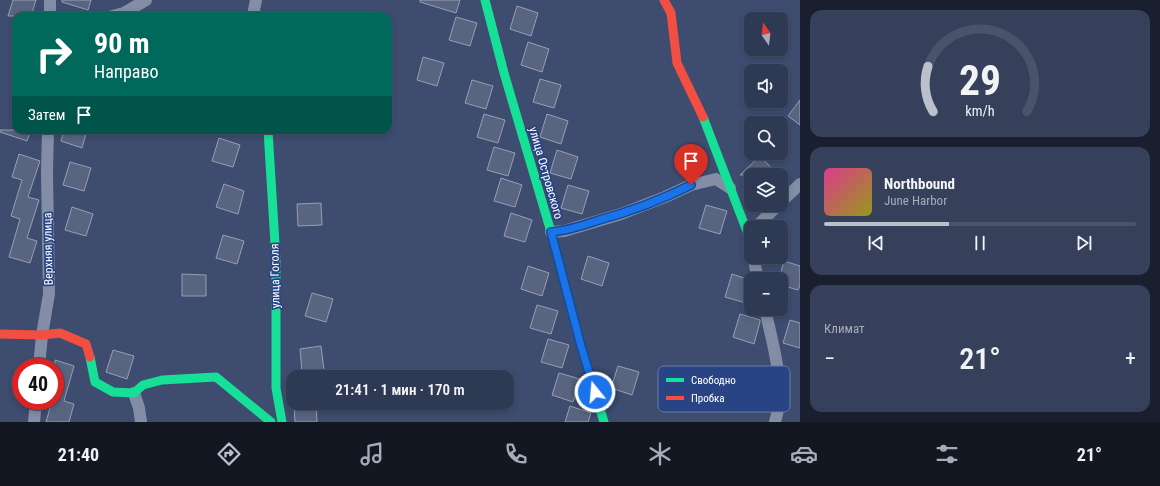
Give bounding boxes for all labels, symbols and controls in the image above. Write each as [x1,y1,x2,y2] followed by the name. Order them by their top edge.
[744,12,788,56] north arrow
[744,12,788,316] map controls
[94,27,150,60] text: 90 m
[28,28,80,80] icon: right
[959,55,1001,104] text: 29
[94,61,159,82] text: Направо
[744,64,788,108] button: sound
[965,102,995,118] text: km/h
[73,104,95,126] icon: arrive
[28,106,65,124] text: Затем
[744,116,788,160] button: search
[526,125,566,221] street label: улица Островского
[674,144,708,185] pin
[680,150,702,172] icon: arrive
[744,168,788,212] button: layers
[884,175,955,193] text: Northbound
[884,193,947,208] text: June Harbor
[40,212,56,285] street label: Верхняя улица
[744,220,788,264] button: +
[865,232,887,254] icon: previous
[969,232,991,254] icon: pause
[1073,232,1095,254] icon: next
[267,243,283,309] street label: улица Гоголя
[744,272,788,316] button: −
[824,321,865,336] text: Климат
[959,341,1001,376] text: 21°
[824,346,835,371] text: −
[1125,346,1136,371] text: +
[12,358,64,410] speed limit sign: 40
[658,366,790,412] legend
[574,371,616,413] position arrow
[691,374,736,387] text: Свободно
[335,381,465,399] text: 21:41 · 1 мин · 170 m
[691,392,725,405] text: Пробка
[215,440,243,468] icon: directions
[358,440,386,468] icon: music
[502,440,530,468] icon: phone
[646,440,674,468] icon: climate
[790,440,818,468] icon: car
[933,440,961,468] icon: filters
[58,444,99,465] text: 21:40
[1077,444,1102,465] text: 21°

